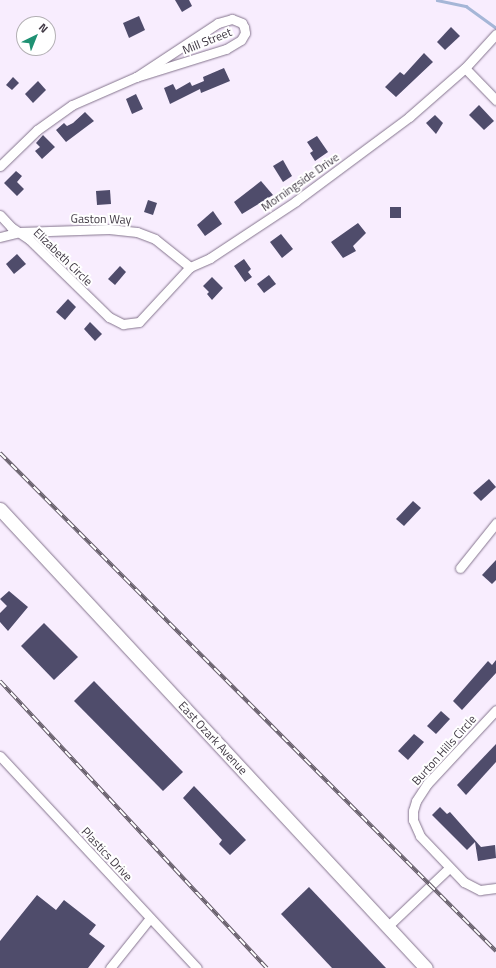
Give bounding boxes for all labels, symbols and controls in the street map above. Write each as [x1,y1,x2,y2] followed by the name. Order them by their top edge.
[16,16,56,56] north arrow
[35,20,52,36] text: N
[180,25,234,57] street label: Mill Street
[258,150,342,214] street label: Morningside Drive
[70,211,132,227] street label: Gaston Way
[31,225,95,289] street label: Elizabeth Circle
[175,699,251,777] street label: East Ozark Avenue
[409,712,479,788] street label: Burton Hills Circle
[79,824,135,884] street label: Plastics Drive

